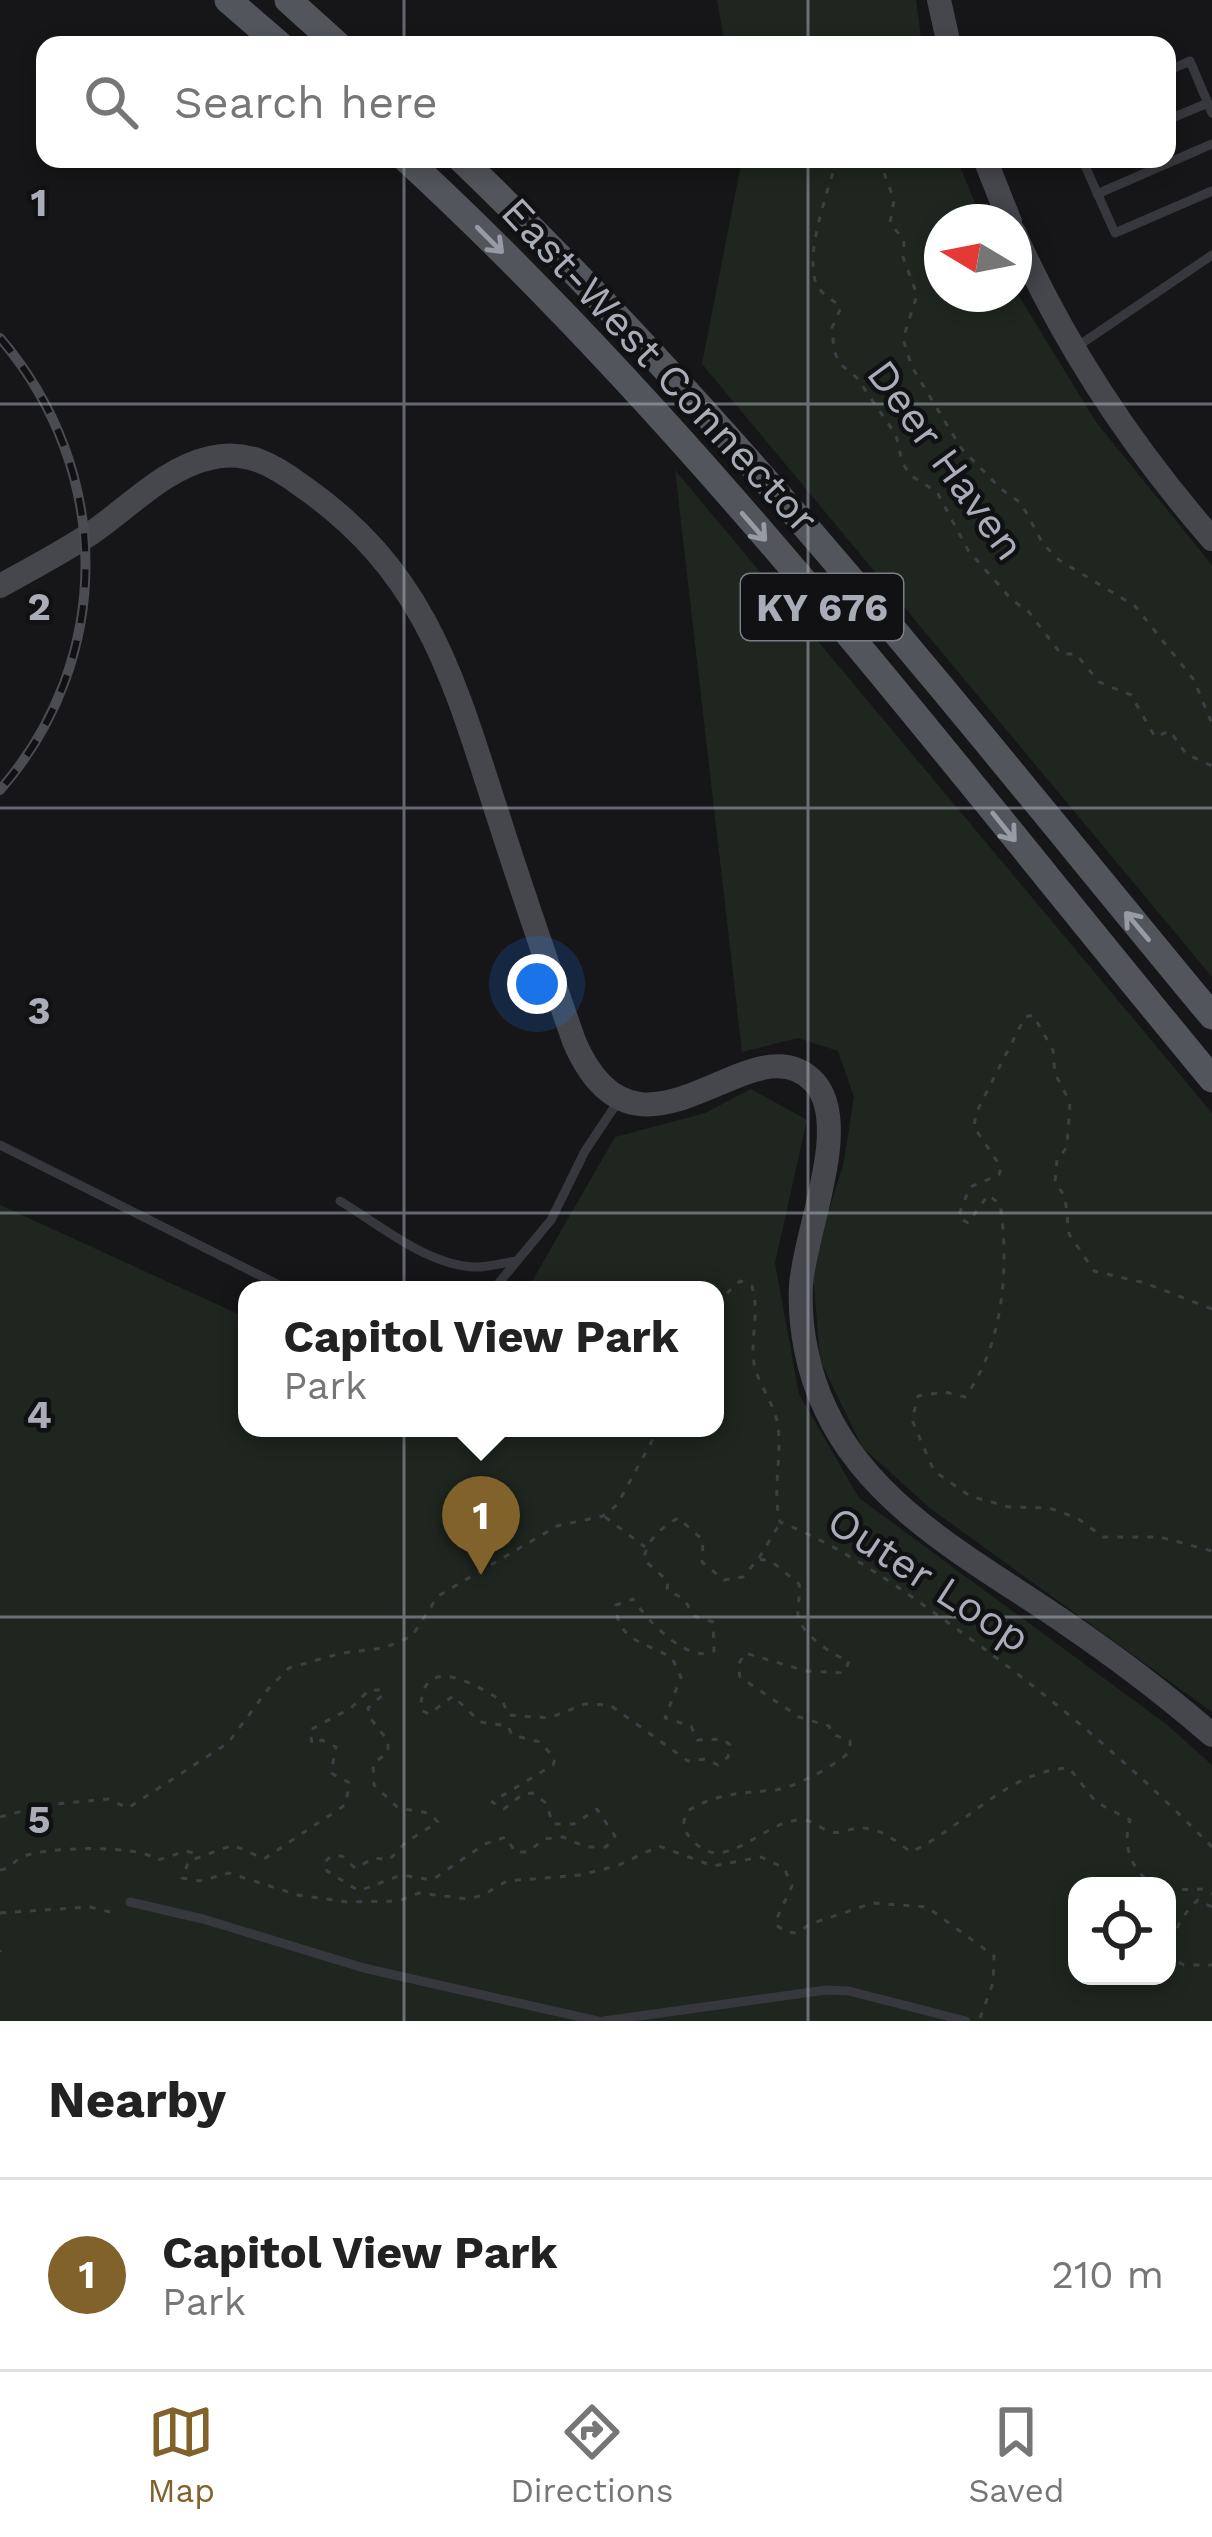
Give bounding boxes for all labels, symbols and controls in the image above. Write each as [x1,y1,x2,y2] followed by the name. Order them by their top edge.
[36,36,1176,168] search box
[78,69,144,135] icon: search
[174,76,438,129] text: Search here
[31,180,47,225] text: 1
[492,187,828,543] street label: East-West Connector
[924,204,1032,312] north arrow
[475,226,504,254] one-way arrow
[857,351,1035,569] street label: Deer Haven
[740,511,767,542] one-way arrow
[741,574,903,640] road number: KY 676
[27,584,51,629] text: 2
[990,810,1016,842] one-way arrow
[1124,911,1152,942] one-way arrow
[507,954,567,1014] your location
[27,988,51,1033] text: 3
[238,1281,724,1437] popup
[283,1310,679,1363] text: Capitol View Park
[283,1363,367,1408] text: Park
[26,1392,52,1437] text: 4
[442,1476,520,1575] pin: 1
[819,1496,1039,1662] street label: Outer Loop
[28,1797,50,1842] text: 5
[1068,1877,1176,1985] map controls
[1068,1877,1176,1985] button: locate
[48,2070,226,2129] text: Nearby
[162,2226,557,2279] text: Capitol View Park
[79,2252,95,2297] text: 1
[1051,2252,1164,2297] text: 210 m
[162,2279,246,2324] text: Park
[148,2399,215,2510] tab: Map
[510,2399,673,2510] tab: Directions
[969,2399,1064,2510] tab: Saved

